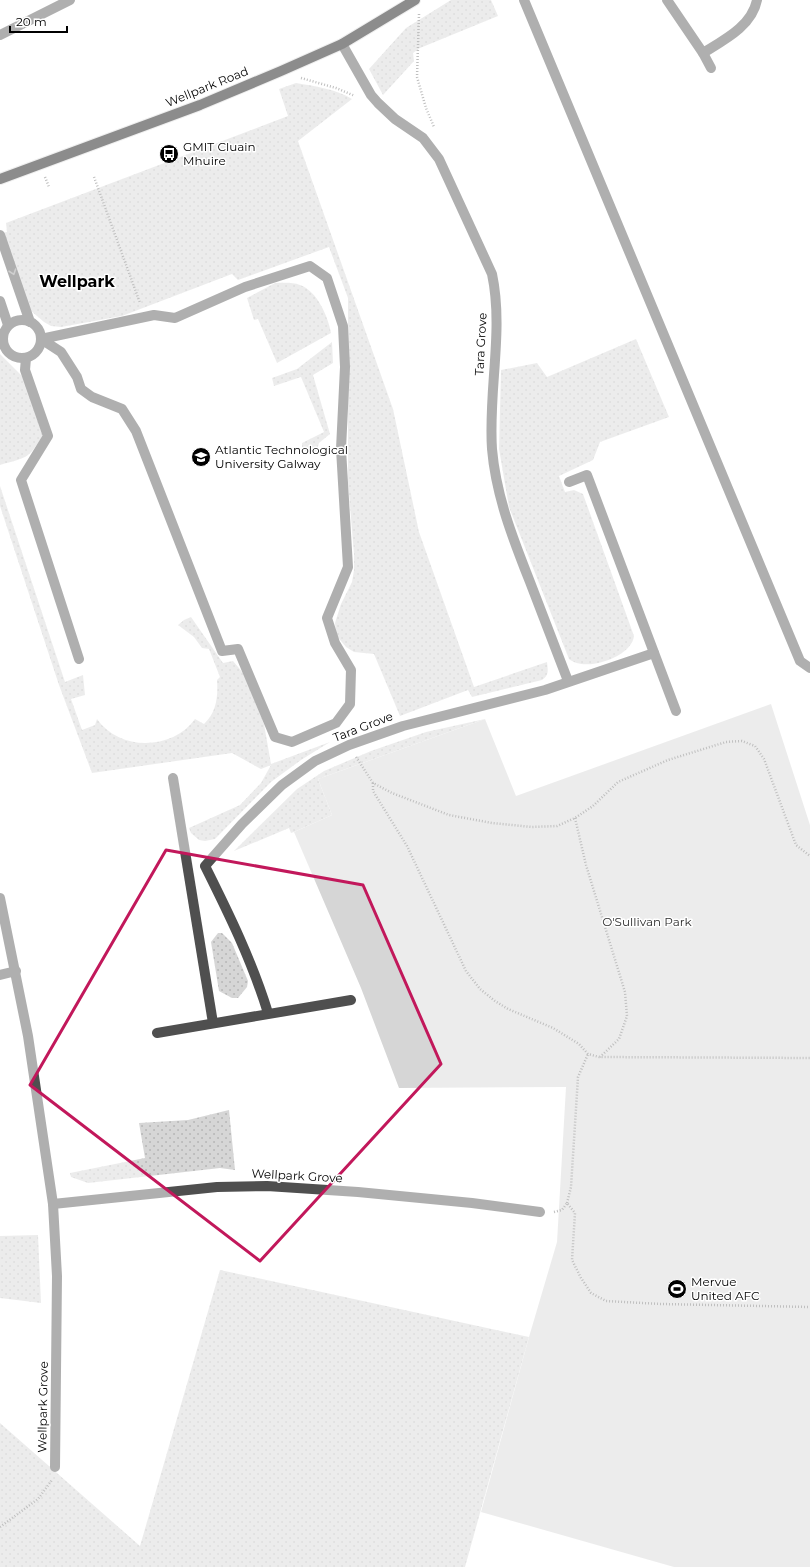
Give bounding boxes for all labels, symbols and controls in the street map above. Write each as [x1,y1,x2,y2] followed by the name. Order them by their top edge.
[10,8,67,34] scale bar
[16,14,47,29] text: 20 m
[163,63,250,110] street label: Wellpark Road
[183,139,256,168] place label: GMIT Cluain Mhuire
[158,143,180,165] bus stop icon: GMIT Cluain Mhuire
[8,269,17,276] one-way arrow
[39,272,115,291] district label: Wellpark
[471,312,490,376] street label: Tara Grove
[215,442,348,471] place label: Atlantic Technological University Galway
[190,446,212,468] school or university icon: Atlantic Technological University Galway
[331,708,395,745] street label: Tara Grove
[602,914,693,929] park label: O'Sullivan Park
[251,1166,343,1185] street label: Wellpark Grove
[691,1274,760,1303] place label: Mervue United AFC
[666,1278,688,1300] sports icon: Mervue United AFC
[34,1361,51,1453] street label: Wellpark Grove

